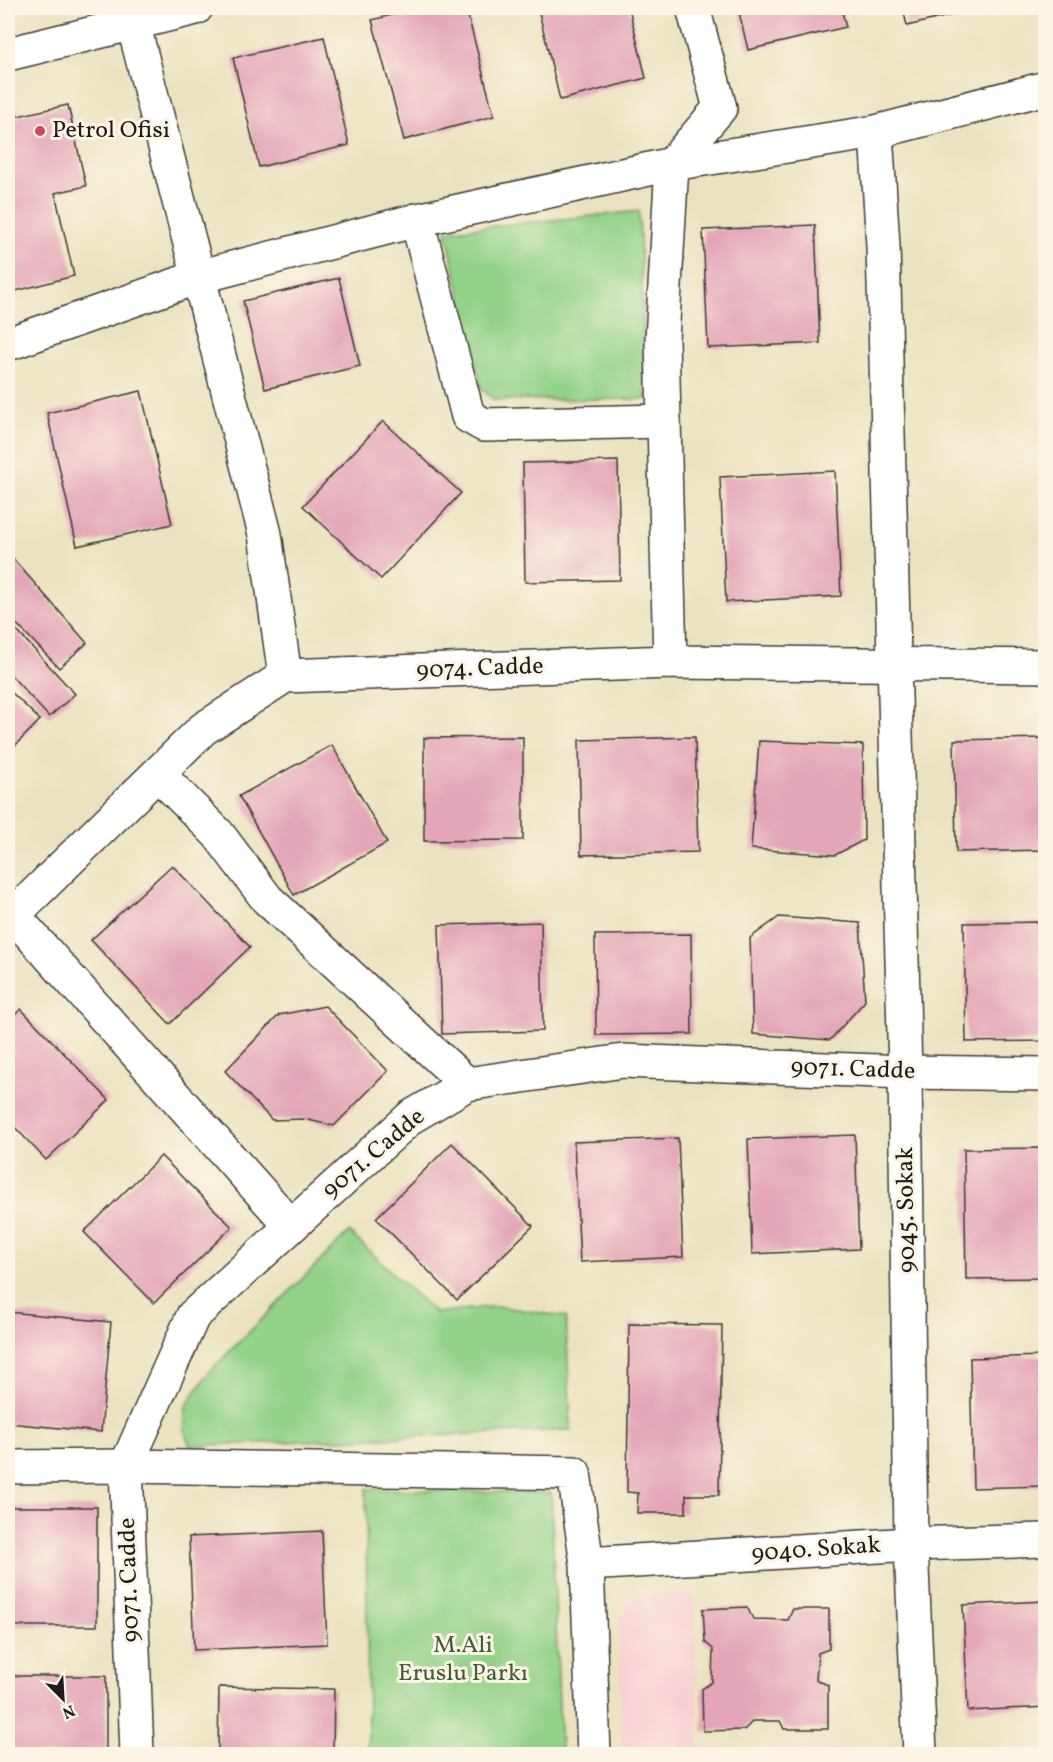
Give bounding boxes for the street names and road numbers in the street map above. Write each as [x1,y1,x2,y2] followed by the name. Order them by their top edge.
[416,650,544,688] street label: 9074. Cadde
[790,1051,916,1089] street label: 9071. Cadde
[315,1101,433,1207] street label: 9071. Cadde
[889,1147,925,1273] street label: 9045. Sokak
[111,1517,149,1643] street label: 9071. Cadde
[750,1529,882,1571] street label: 9040. Sokak

